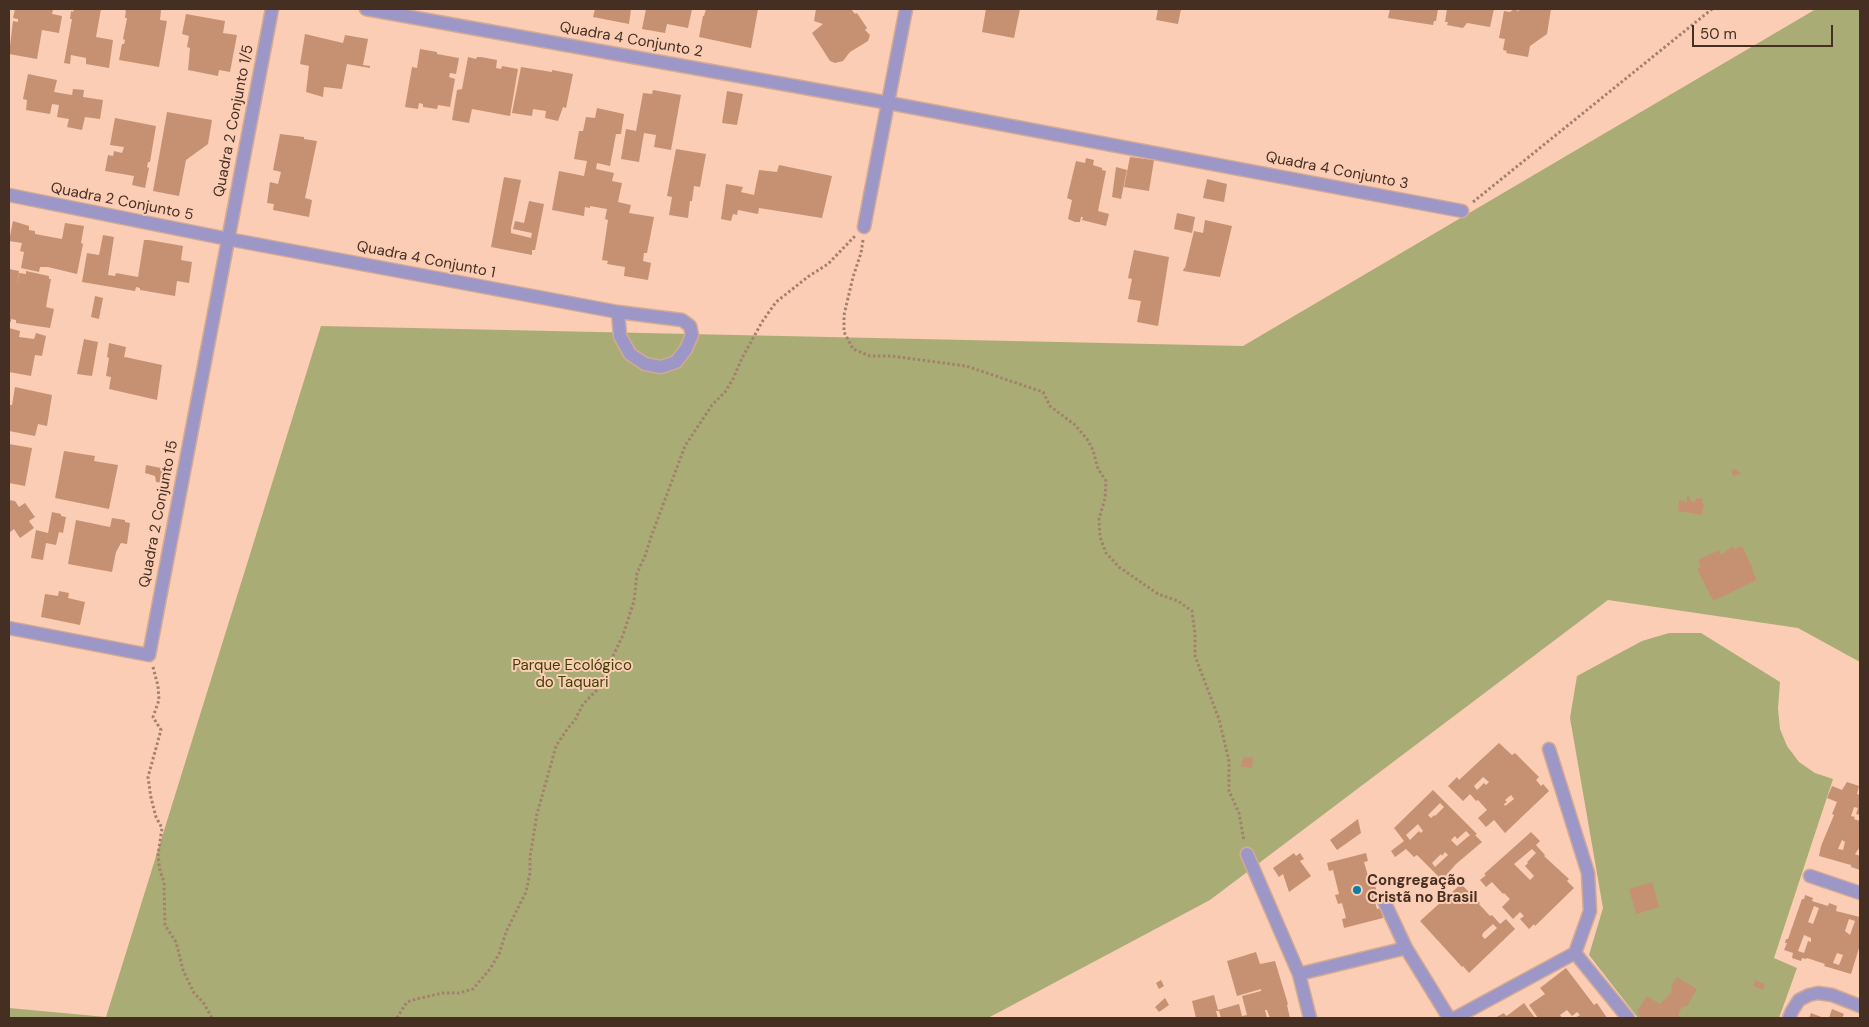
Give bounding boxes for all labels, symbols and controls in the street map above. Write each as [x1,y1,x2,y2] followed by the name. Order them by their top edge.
[1694,15,1835,47] scale bar
[558,19,704,61] street label: Quadra 4 Conjunto 2
[1700,24,1737,44] text: 50 m
[210,43,258,199] street label: Quadra 2 Conjunto 1/5
[1264,148,1410,194] street label: Quadra 4 Conjunto 3
[49,179,195,225] street label: Quadra 2 Conjunto 5
[355,238,497,282] street label: Quadra 4 Conjunto 1
[136,439,182,589] street label: Quadra 2 Conjunto 15
[512,657,632,692] park label: Parque Ecológico do Taquari
[1367,872,1477,907] place label: Congregação Cristã no Brasil
[1351,884,1363,896] marker: Congregação Cristã no Brasil

